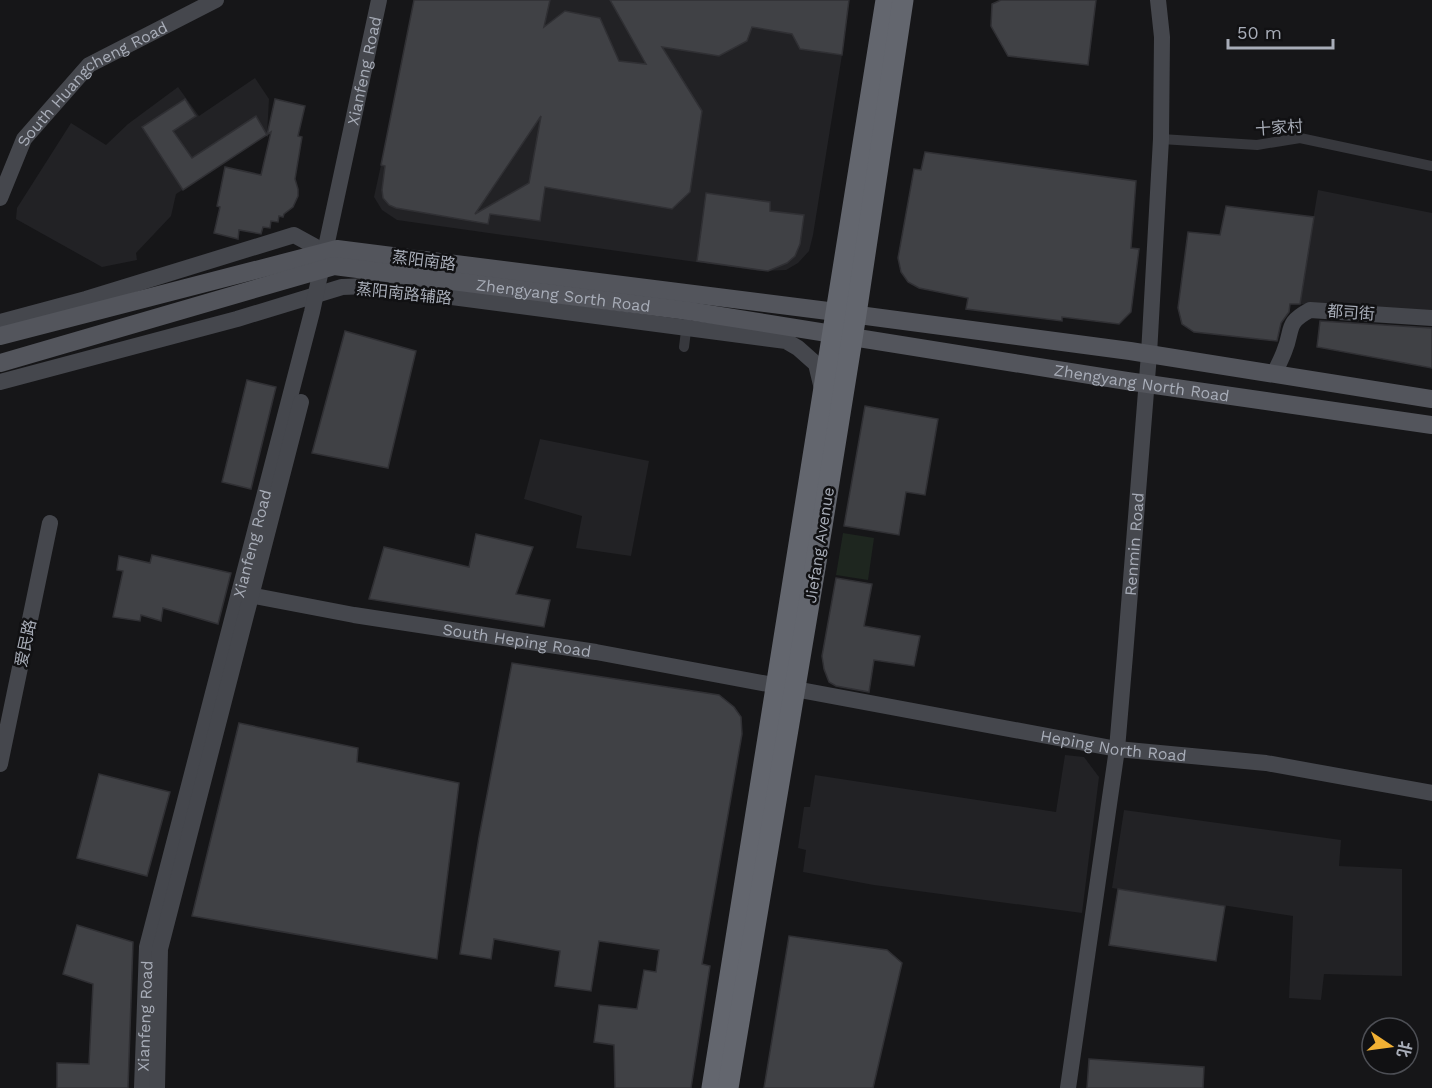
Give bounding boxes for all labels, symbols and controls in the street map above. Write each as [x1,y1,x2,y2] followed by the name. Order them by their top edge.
[1228,12,1333,50] scale bar
[343,15,385,127] street label: Xianfeng Road
[13,17,171,149] street label: South Huangcheng Road
[1237,22,1282,43] text: 50 m
[1254,116,1304,139] street label: 十家村
[391,247,457,274] street label: 蒸阳南路
[475,275,652,316] street label: Zhengyang Sorth Road
[355,279,453,308] street label: 蒸阳南路辅路
[1326,301,1376,324] street label: 都司街
[1053,360,1231,406] street label: Zhengyang North Road
[801,486,838,604] street label: Jiefang Avenue
[229,487,275,600] street label: Xianfeng Road
[1121,492,1148,597] street label: Renmin Road
[11,618,40,669] street label: 爱民路
[441,620,593,661] street label: South Heping Road
[1039,726,1187,765] street label: Heping North Road
[134,960,157,1072] street label: Xianfeng Road
[1360,1016,1420,1076] north arrow
[1393,1039,1415,1059] text: 北

